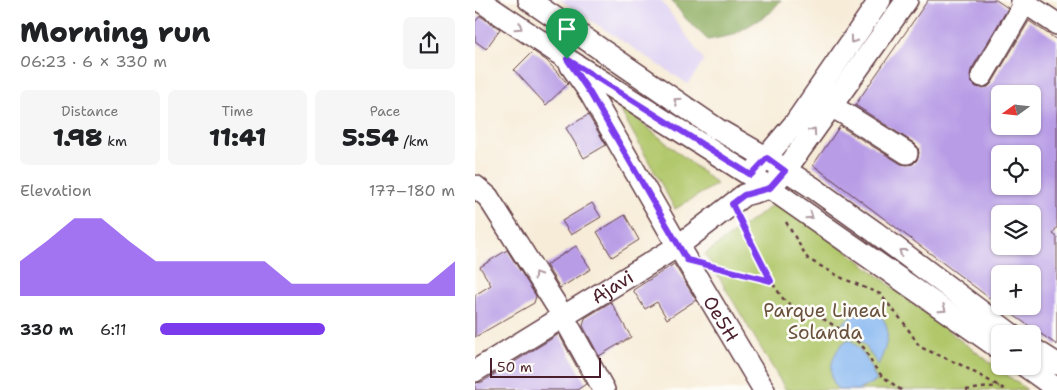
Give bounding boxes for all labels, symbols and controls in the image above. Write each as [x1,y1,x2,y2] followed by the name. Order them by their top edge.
[546,8,588,59] pin
[20,13,210,51] text: Morning run
[553,15,581,43] icon: arrive
[403,17,455,69] button: share
[514,21,523,30] one-way arrow
[850,34,859,44] one-way arrow
[20,51,167,72] text: 06:23 · 6 × 330 m
[991,85,1041,135] north arrow
[991,85,1041,375] map controls
[673,98,683,107] one-way arrow
[61,102,119,120] text: Distance
[221,102,254,120] text: Time
[370,102,401,120] text: Pace
[52,120,103,154] text: 1.98
[209,120,266,154] text: 11:41
[342,120,399,154] text: 5:54
[807,127,816,137] one-way arrow
[103,132,127,150] text: km
[399,132,428,150] text: /km
[991,145,1041,195] button: locate
[20,180,92,201] text: Elevation
[369,180,455,201] text: 177–180 m
[991,205,1041,255] button: layers
[804,210,814,219] one-way arrow
[898,249,908,258] one-way arrow
[586,264,638,310] street label: Ajavi
[991,265,1041,315] button: +
[534,271,543,280] one-way arrow
[697,291,744,347] street label: Oe5H
[763,298,887,345] park label: Parque Lineal Solanda
[937,303,947,312] one-way arrow
[20,319,73,340] text: 330 m
[100,319,127,340] text: 6:11
[991,325,1041,375] button: −
[490,355,601,378] scale bar
[497,358,532,376] text: 50 m

